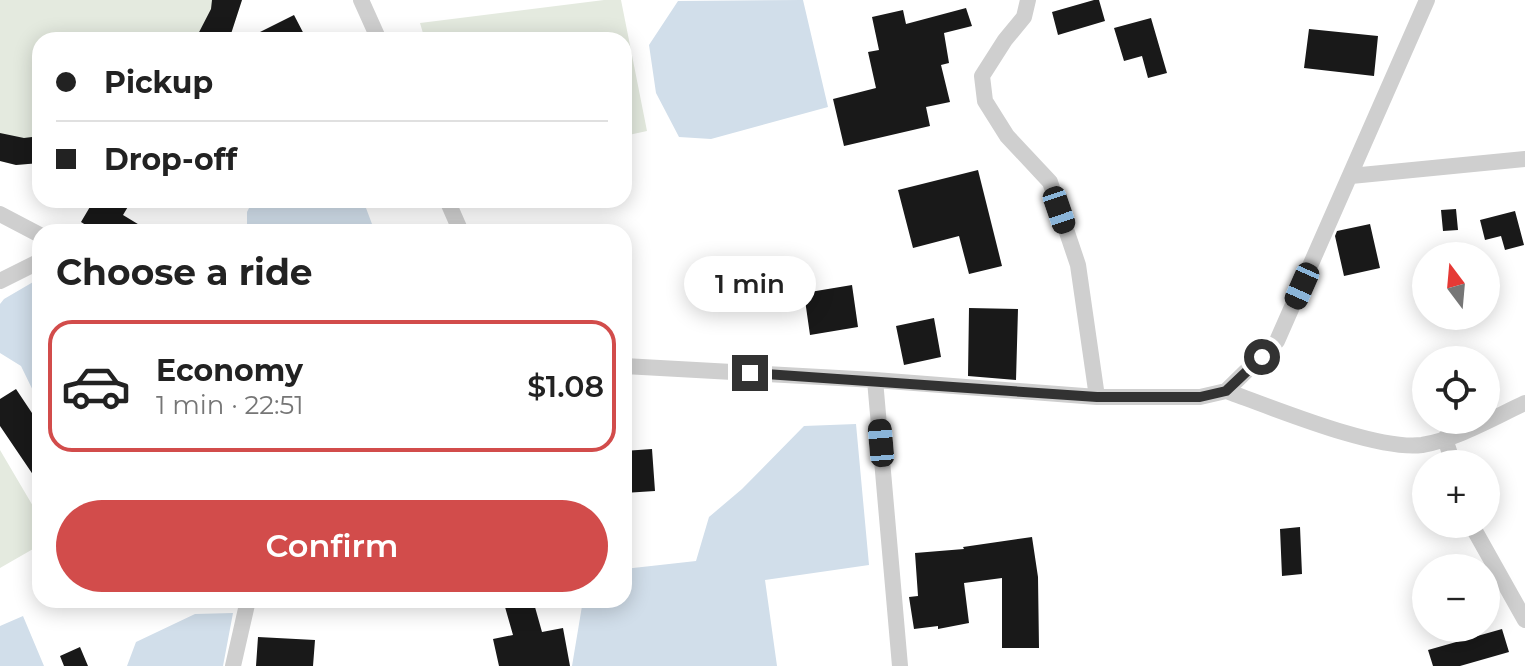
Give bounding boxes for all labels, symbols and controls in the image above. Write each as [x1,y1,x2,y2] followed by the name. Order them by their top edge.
[104,64,213,101] text: Pickup
[104,141,237,178] text: Drop-off
[1040,183,1078,237] car
[1412,242,1500,330] north arrow
[1412,242,1500,642] map controls
[56,250,313,294] text: Choose a ride
[684,257,816,313] callout: 1 min
[1281,259,1323,313] car
[715,268,785,300] text: 1 min
[1244,339,1280,375] route start
[1412,346,1500,434] button: locate
[60,350,132,422] icon: car
[156,352,303,389] text: Economy
[732,355,768,391] route end
[527,368,604,405] text: $1.08
[156,389,304,421] text: 1 min · 22:51
[867,418,895,468] car
[1412,450,1500,538] button: +
[56,500,608,592] button: Confirm
[1412,554,1500,642] button: −

